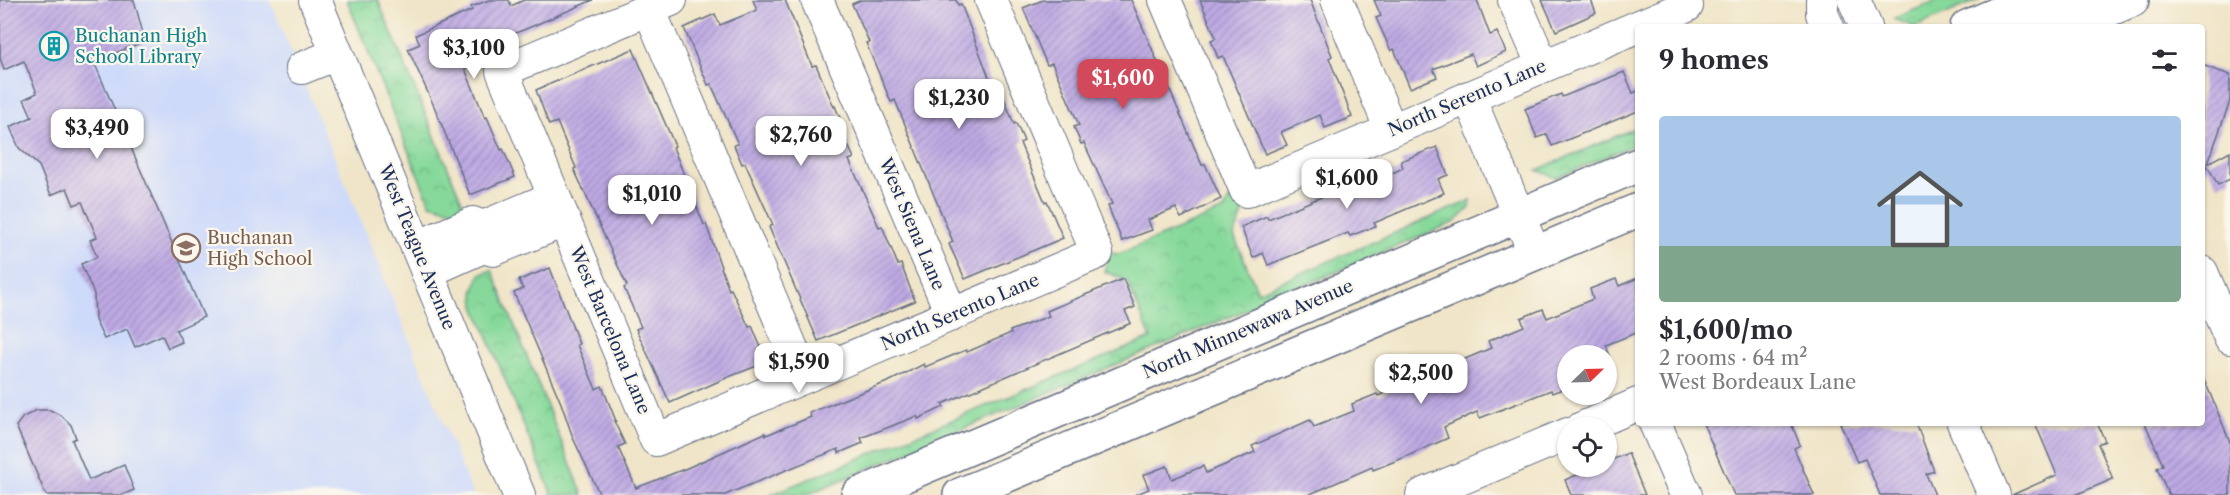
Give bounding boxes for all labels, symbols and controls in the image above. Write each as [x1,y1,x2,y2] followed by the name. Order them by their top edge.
[75,25,207,68] place label: Buchanan High School Library
[425,29,523,80] pin: $3,100
[38,30,70,62] building icon: Buchanan High School Library
[443,36,505,60] text: $3,100
[1659,44,1769,76] text: 9 homes
[2148,44,2181,77] icon: filters
[1385,55,1549,141] street label: North Serento Lane
[1074,59,1172,110] pin: $1,600
[1091,66,1155,90] text: $1,600
[910,79,1008,130] pin: $1,230
[928,86,990,110] text: $1,230
[48,109,146,160] pin: $3,490
[65,116,129,140] text: $3,490
[752,116,850,167] pin: $2,760
[770,123,832,147] text: $2,760
[874,154,950,293] street label: West Siena Lane
[1866,155,1974,263] icon: home
[1298,159,1396,210] pin: $1,600
[373,160,460,333] street label: West Teague Avenue
[1315,166,1379,190] text: $1,600
[603,175,701,226] pin: $1,010
[622,182,682,206] text: $1,010
[207,227,312,270] place label: Buchanan High School
[170,232,202,264] school or university icon: Buchanan High School
[564,242,655,417] street label: West Barcelona Lane
[878,269,1042,355] street label: North Serento Lane
[1139,275,1357,383] street label: North Minnewawa Avenue
[1659,314,1793,346] text: $1,600/mo
[750,343,848,394] pin: $1,590
[1557,345,1617,405] north arrow
[1557,345,1617,477] map controls
[1659,346,1808,370] text: 2 rooms · 64 m²
[768,350,830,374] text: $1,590
[1372,354,1470,405] pin: $2,500
[1389,361,1454,385] text: $2,500
[1659,370,1856,394] text: West Bordeaux Lane
[1557,417,1617,477] button: locate

